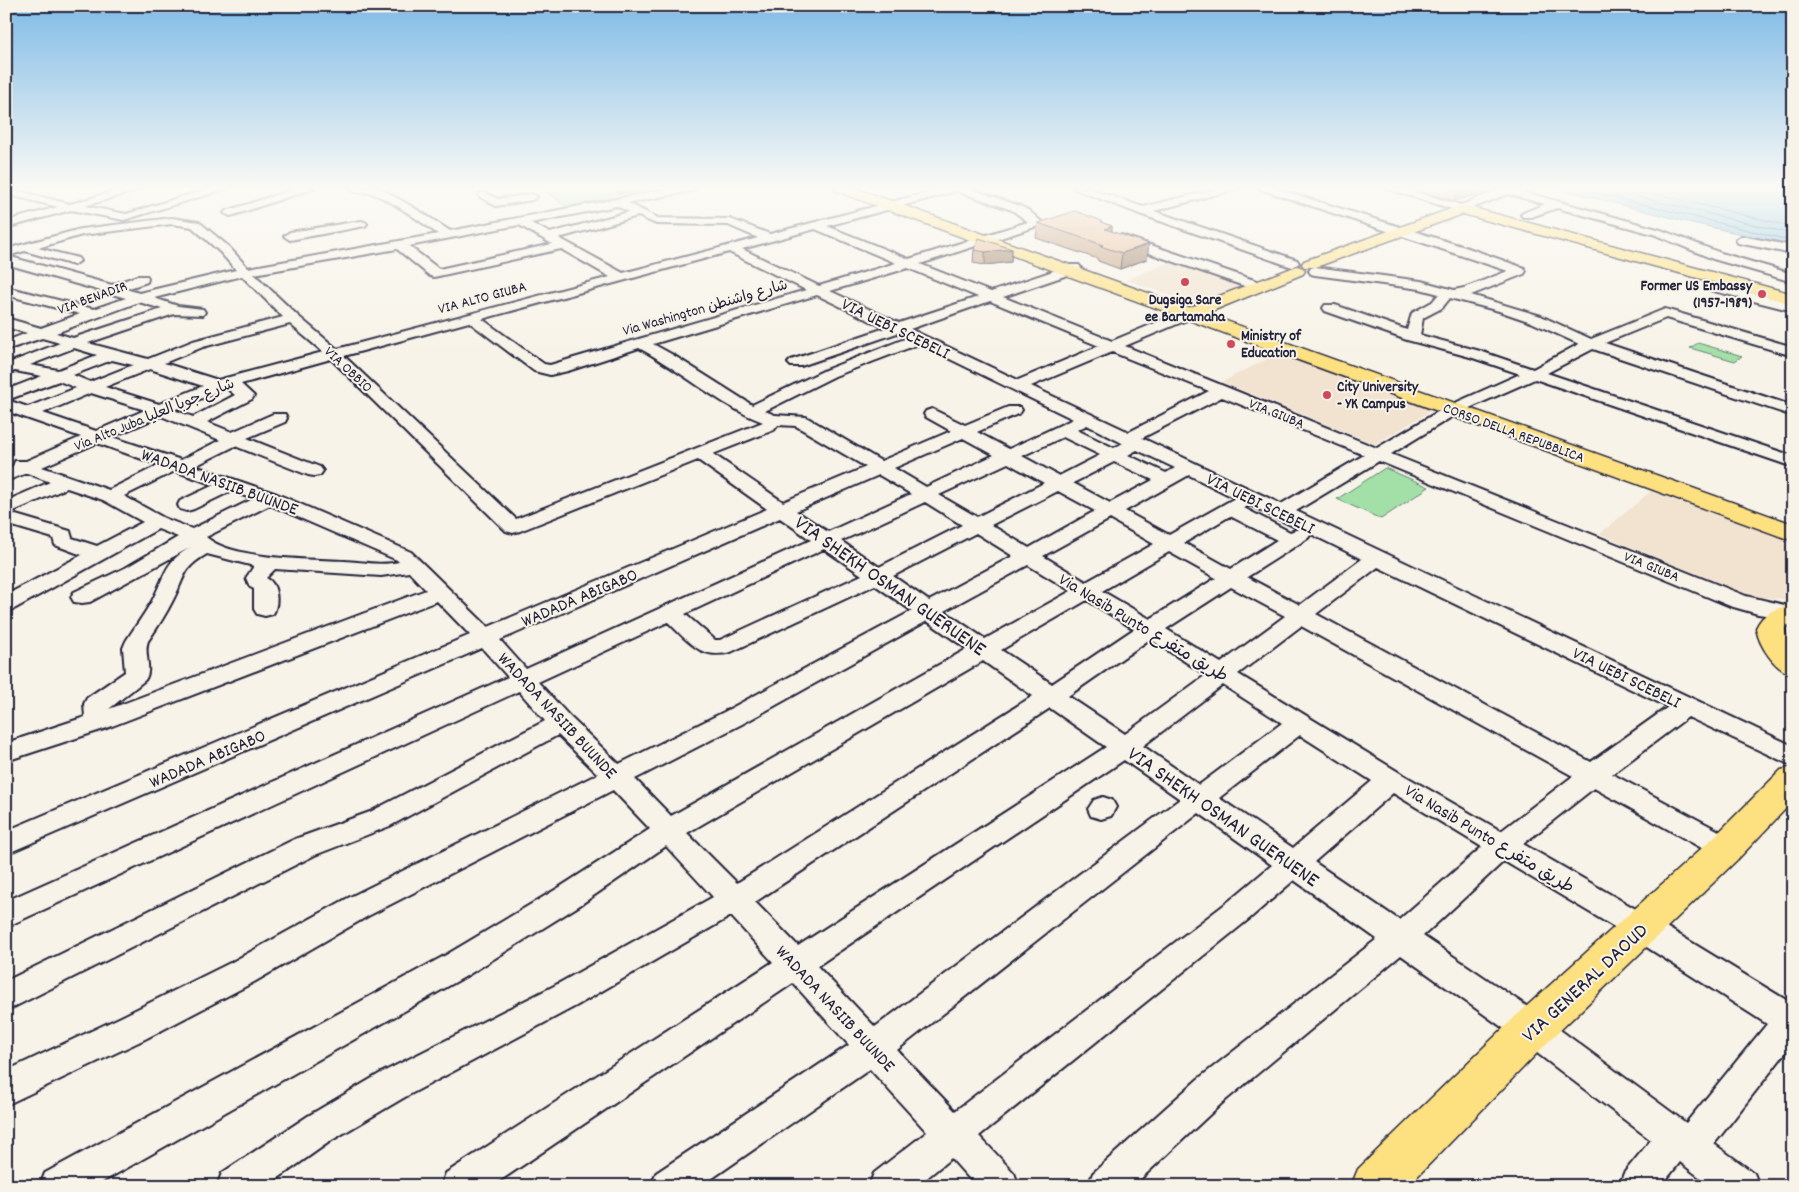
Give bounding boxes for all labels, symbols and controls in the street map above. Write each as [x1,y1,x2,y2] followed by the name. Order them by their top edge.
[620,275,791,343] street label: Via Washington شارع واشنطن
[55,276,131,322] street label: VIA BENADIR
[1179,276,1191,288] marker: Dugsiga Sare ee Bartamaha
[1641,276,1753,315] place label: Former US Embassy (1957-1989)
[436,277,529,321] street label: VIA ALTO GIUBA
[1756,288,1768,300] marker: Former US Embassy (1957-1989)
[1145,290,1226,329] place label: Dugsiga Sare ee Bartamaha
[836,293,954,368] street label: VIA UEBI SCEBELI
[1241,326,1302,365] place label: Ministry of Education
[1225,338,1237,350] marker: Ministry of Education
[318,342,377,399] street label: VIA OBBIO
[71,374,238,458] street label: Via Alto Juba شارع جوبا العليا
[1337,377,1419,416] place label: City University - YK Campus
[1321,389,1333,401] marker: City University - YK Campus
[1245,394,1307,436] street label: VIA GIUBA
[1439,398,1587,470] street label: CORSO DELLA REPUBBLICA
[137,443,301,523] street label: WADADA NASIIB BUUNDE
[1201,468,1319,543] street label: VIA UEBI SCEBELI
[787,510,992,665] street label: VIA SHEKH OSMAN GUERUENE
[1620,547,1682,589] street label: VIA GIUBA
[518,564,642,635] street label: WADADA ABIGABO
[1053,568,1232,690] street label: Via Nasib Punto طريق متفرع
[1567,642,1685,717] street label: VIA UEBI SCEBELI
[491,648,622,786] street label: WADADA NASIIB BUUNDE
[146,725,270,796] street label: WADADA ABIGABO
[1120,741,1325,896] street label: VIA SHEKH OSMAN GUERUENE
[1399,779,1578,901] street label: Via Nasib Punto طريق متفرع
[1516,917,1656,1051] street label: VIA GENERAL DAOUD
[769,941,900,1079] street label: WADADA NASIIB BUUNDE

